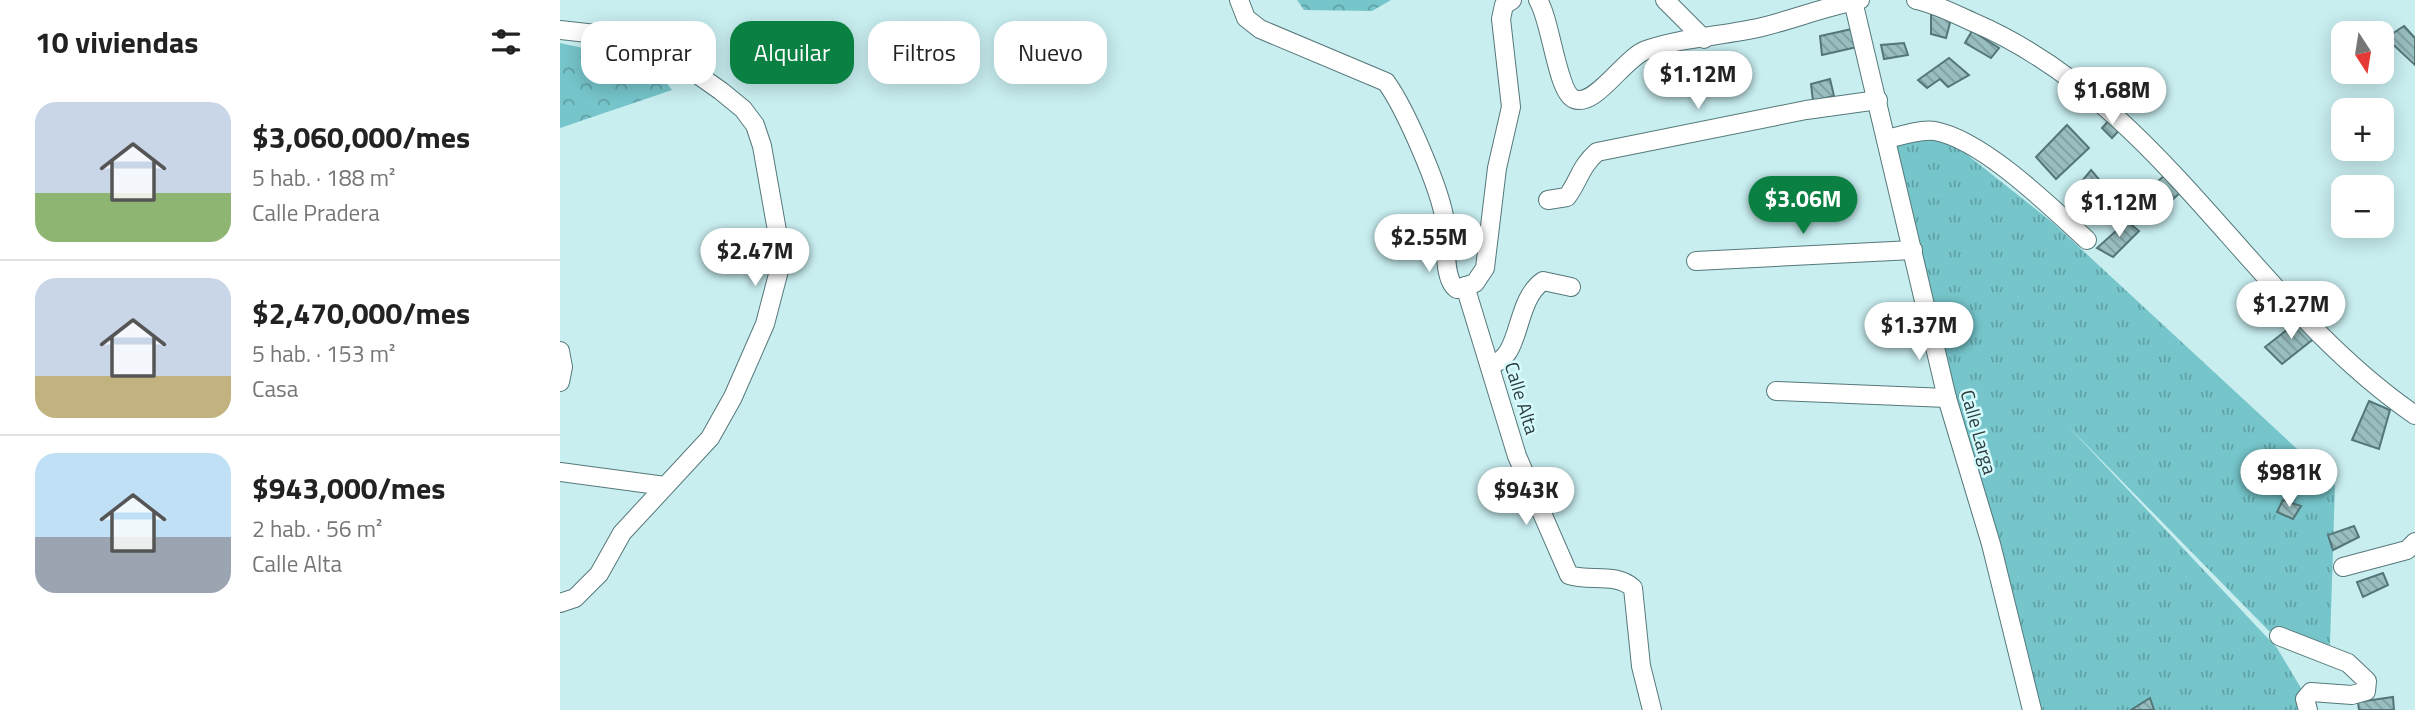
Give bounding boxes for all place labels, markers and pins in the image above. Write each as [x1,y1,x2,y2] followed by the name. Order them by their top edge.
[1641,52,1755,111] pin: $1.12M
[2055,68,2169,127] pin: $1.68M
[1746,176,1860,236] pin: $3.06M
[2062,180,2176,239] pin: $1.12M
[1372,215,1486,274] pin: $2.55M
[698,229,812,288] pin: $2.47M
[2234,282,2348,341] pin: $1.27M
[1862,302,1976,362] pin: $1.37M
[2240,449,2338,509] pin: $981K
[1477,468,1575,527] pin: $943K

